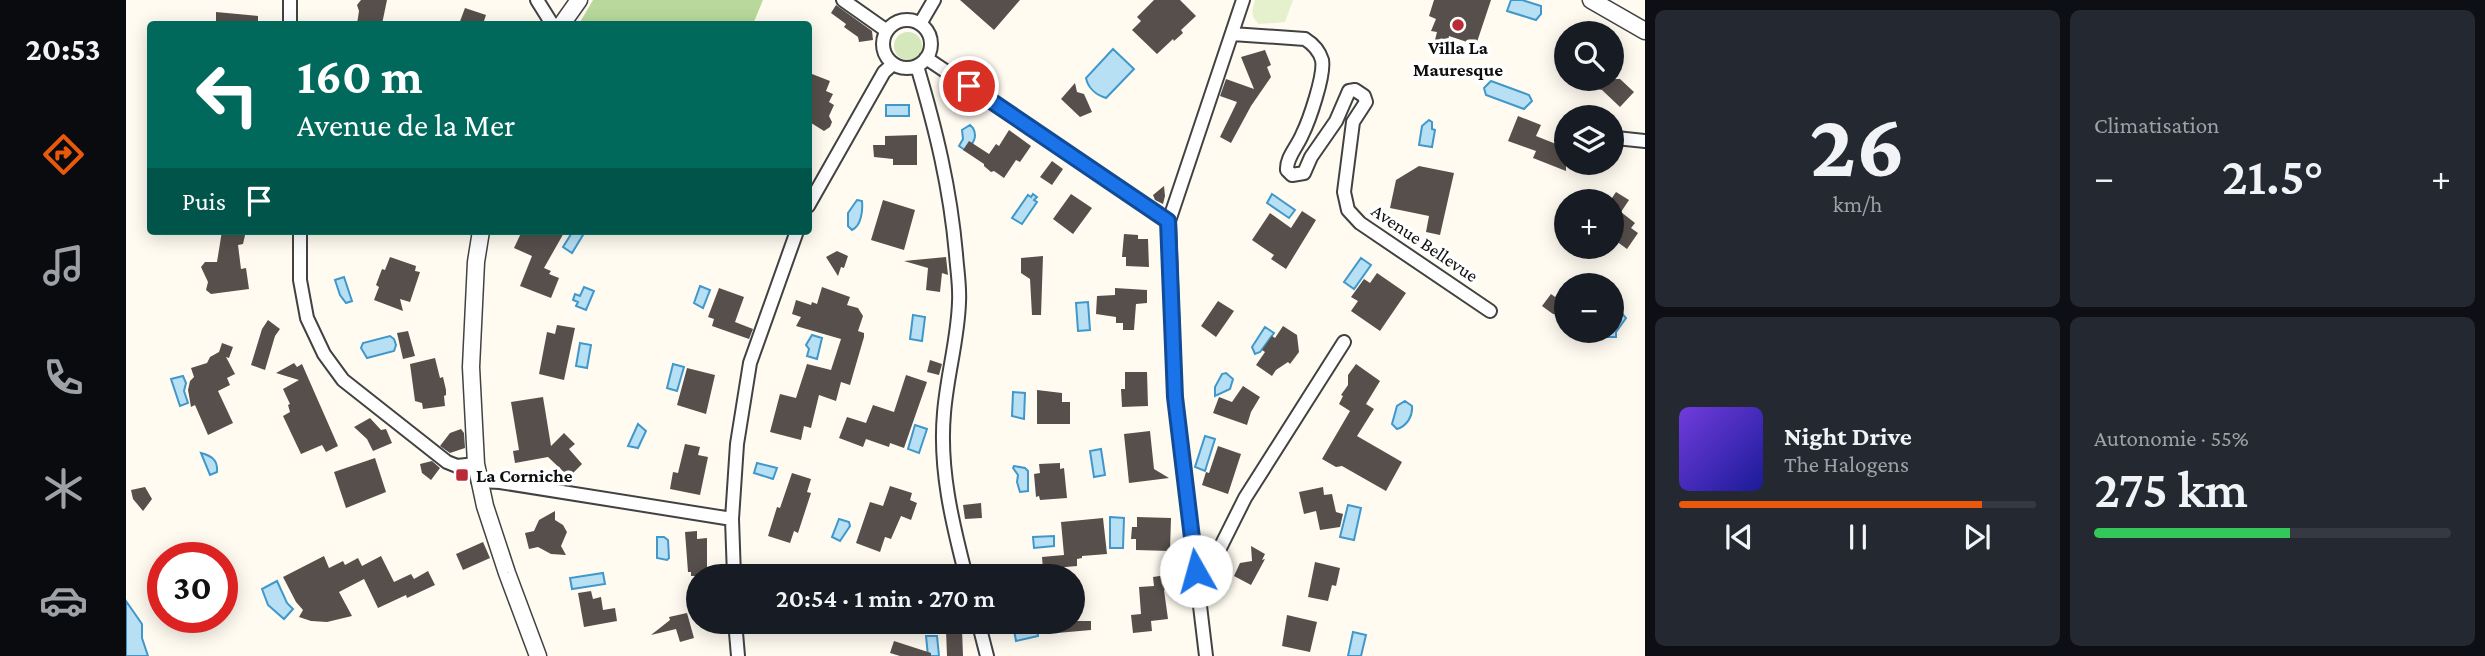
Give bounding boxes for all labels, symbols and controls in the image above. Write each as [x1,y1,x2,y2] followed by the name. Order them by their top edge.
[1450,17,1466,33] marker: Villa La Mauresque
[1554,21,1624,343] map controls
[1554,21,1624,91] button: search
[25,31,101,67] text: 20:53
[1413,37,1503,80] place label: Villa La Mauresque
[182,49,273,140] icon: left
[297,49,423,104] text: 160 m
[939,56,999,116] pin
[950,67,988,105] icon: arrive
[1809,94,1906,196] text: 26
[1554,105,1624,175] button: layers
[297,107,515,143] text: Avenue de la Mer
[2094,112,2219,138] text: Climatisation
[39,130,88,179] icon: directions
[2222,147,2323,205] text: 21.5°
[2094,156,2114,198] text: −
[2431,156,2451,198] text: +
[240,182,278,220] icon: arrive
[182,187,226,216] text: Puis
[1554,189,1624,259] button: +
[1833,191,1882,217] text: km/h
[1368,200,1482,286] street label: Avenue Bellevue
[39,241,88,290] icon: music
[1554,273,1624,343] button: −
[39,353,88,402] icon: phone
[1784,422,1912,451] text: Night Drive
[2094,425,2249,451] text: Autonomie · 55%
[1784,451,1909,477] text: The Halogens
[2094,460,2248,518] text: 275 km
[39,464,88,513] icon: climate
[476,465,573,486] place label: La Corniche
[454,467,470,483] marker: La Corniche
[1720,518,1758,556] icon: previous
[1839,518,1877,556] icon: pause
[1958,518,1996,556] icon: next
[1159,534,1233,608] position arrow
[147,542,238,633] speed limit sign: 30
[39,576,88,625] icon: car
[776,584,995,613] text: 20:54 · 1 min · 270 m

